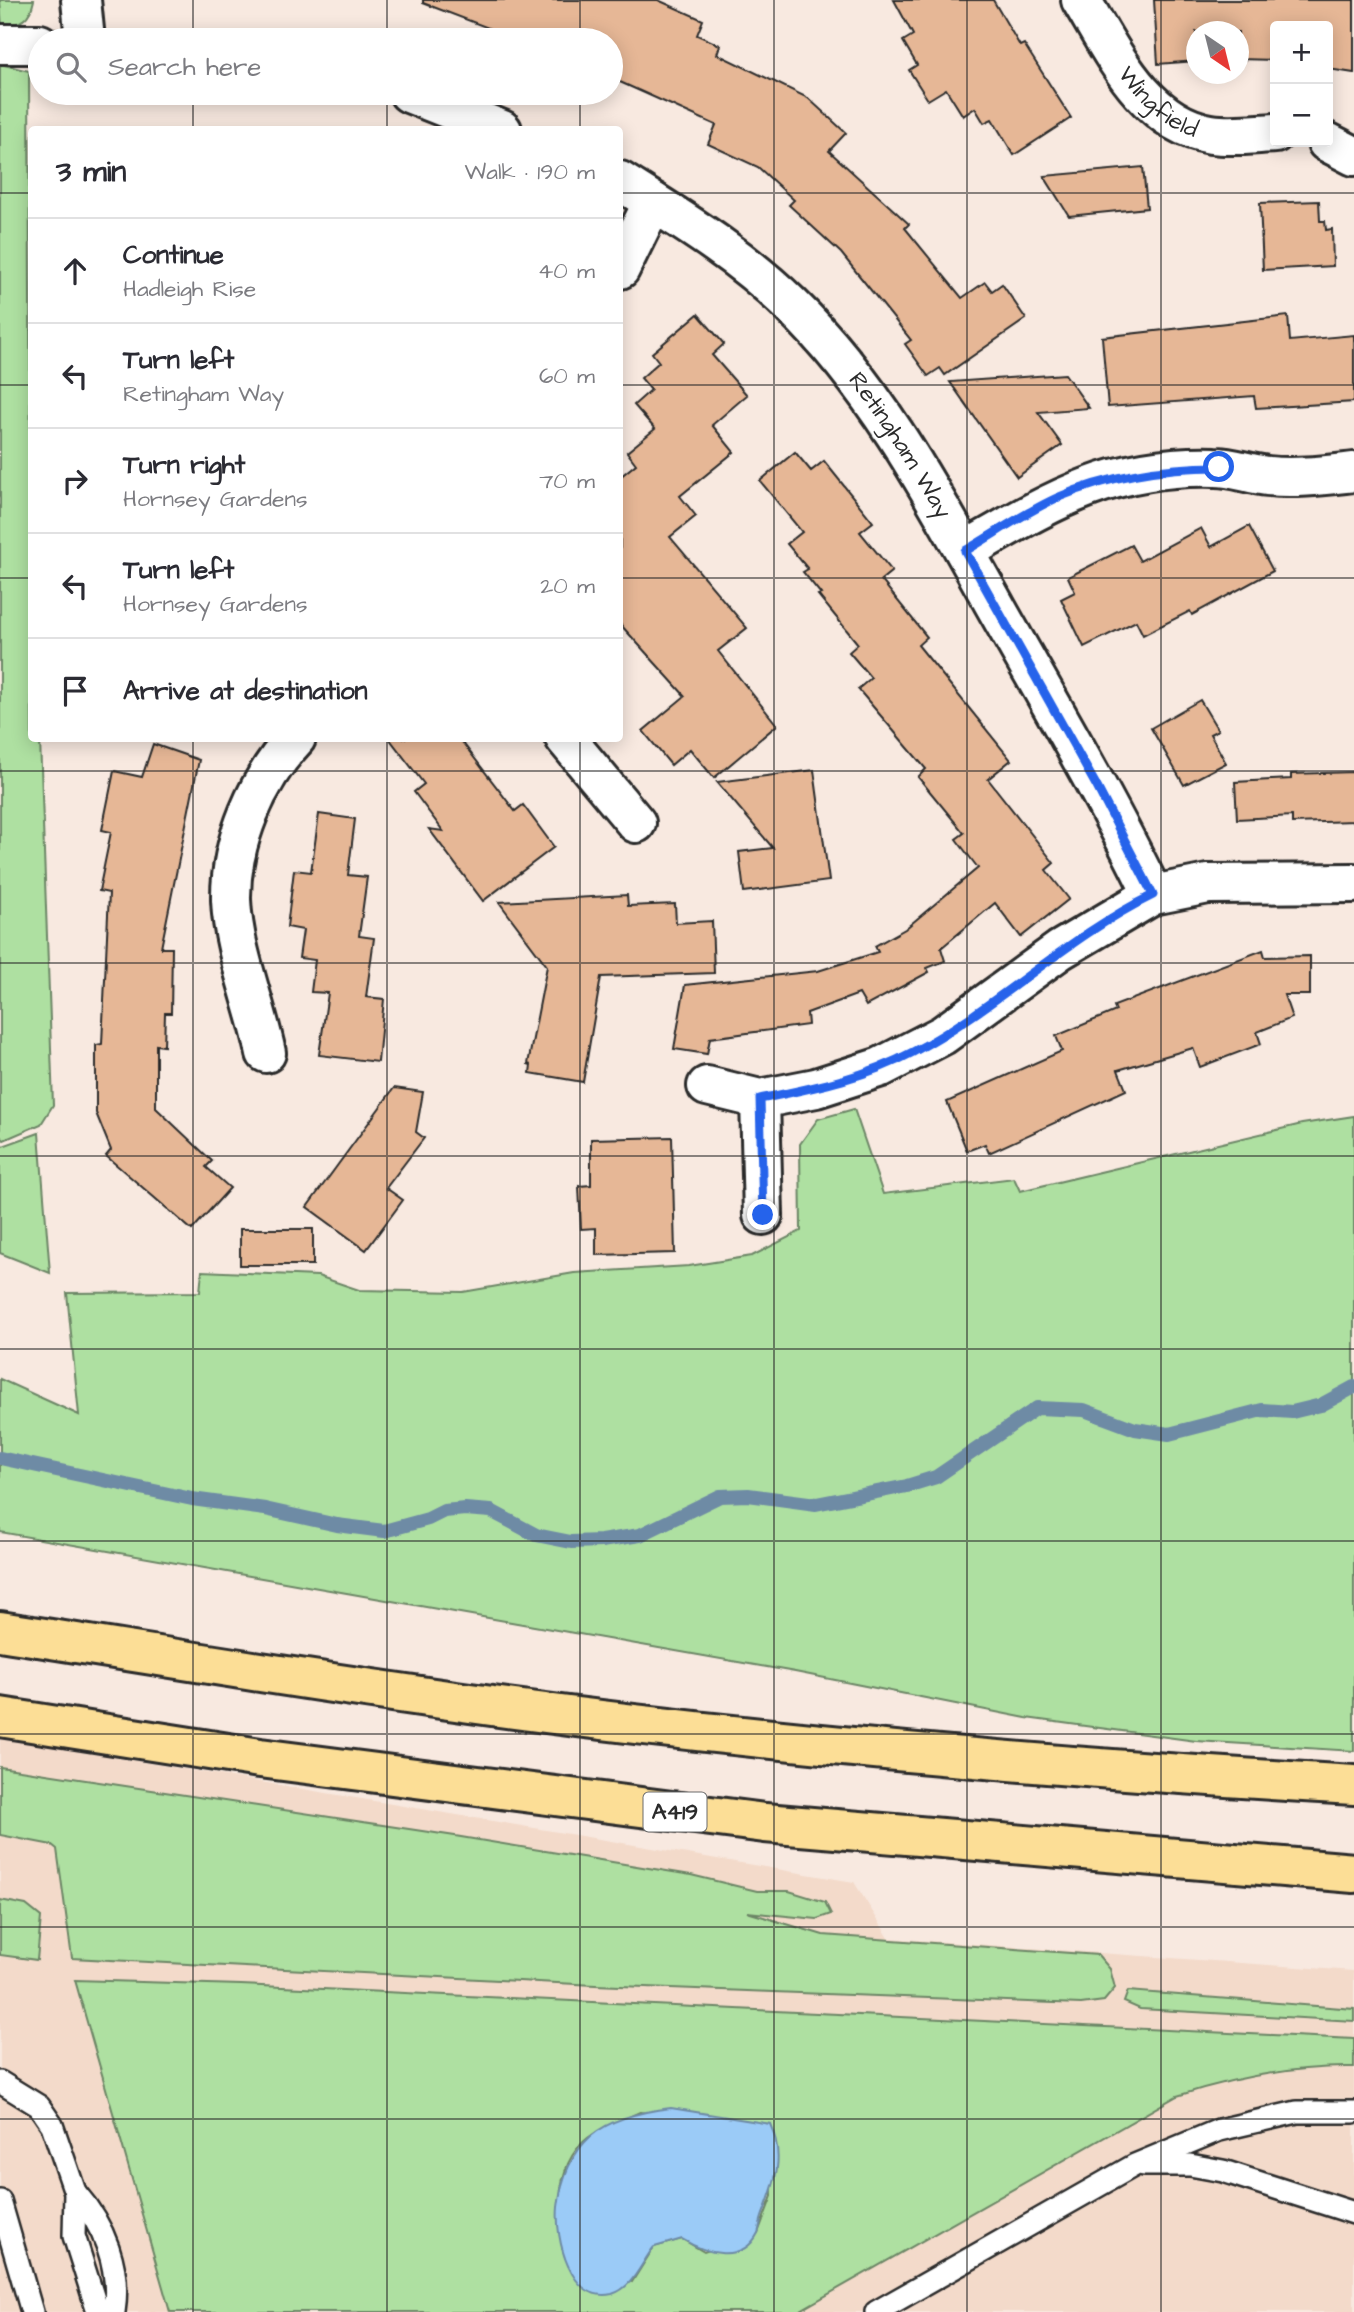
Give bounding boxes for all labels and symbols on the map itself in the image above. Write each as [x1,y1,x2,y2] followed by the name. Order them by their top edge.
[1186,21,1249,84] north arrow
[1110,59,1203,147] street label: Wingfield
[840,365,960,525] street label: Retingham Way
[1203,451,1234,482] route start
[747,1199,778,1230] route end
[644,1792,706,1831] road number: A419

